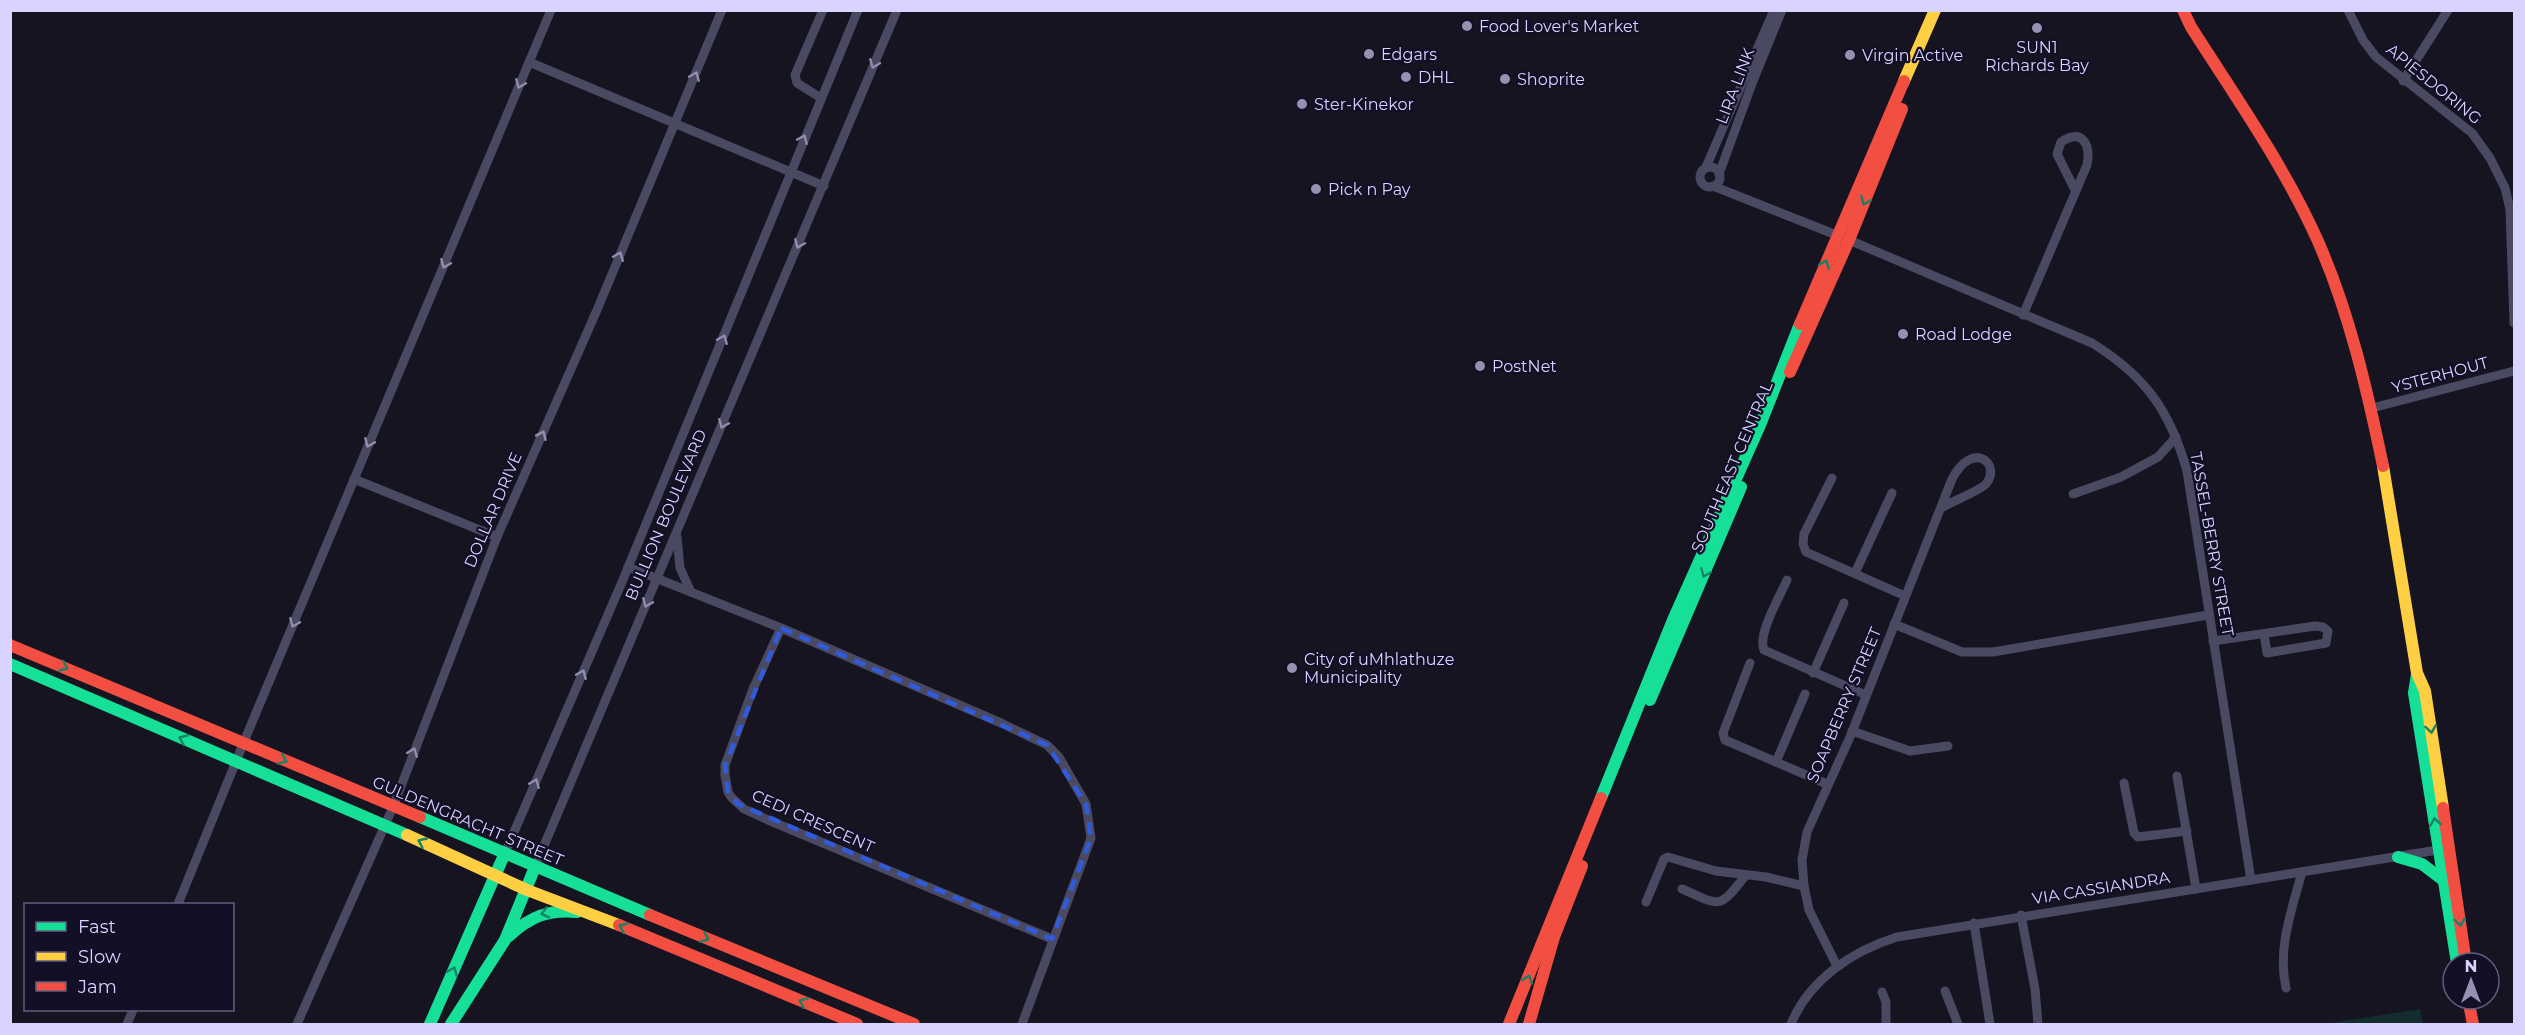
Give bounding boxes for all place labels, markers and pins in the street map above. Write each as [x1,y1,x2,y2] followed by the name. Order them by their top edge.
[1479,17,1640,36] place label: Food Lover's Market
[1460,19,1474,33] marker: Food Lover's Market
[2030,21,2044,35] marker: SUN1 Richards Bay
[1985,38,2089,75] place label: SUN1 Richards Bay
[1381,45,1437,64] place label: Edgars
[1862,46,1963,65] place label: Virgin Active
[1362,47,1376,61] marker: Edgars
[1843,48,1857,62] marker: Virgin Active
[1418,68,1454,87] place label: DHL
[1399,70,1413,84] marker: DHL
[1517,70,1585,89] place label: Shoprite
[1498,72,1512,86] marker: Shoprite
[1314,95,1414,114] place label: Ster-Kinekor
[1295,97,1309,111] marker: Ster-Kinekor
[1328,180,1411,199] place label: Pick n Pay
[1309,182,1323,196] marker: Pick n Pay
[1915,325,2012,344] place label: Road Lodge
[1896,327,1910,341] marker: Road Lodge
[1492,357,1557,376] place label: PostNet
[1473,359,1487,373] marker: PostNet
[1304,650,1454,687] place label: City of uMhlathuze Municipality
[1285,661,1299,675] marker: City of uMhlathuze Municipality

